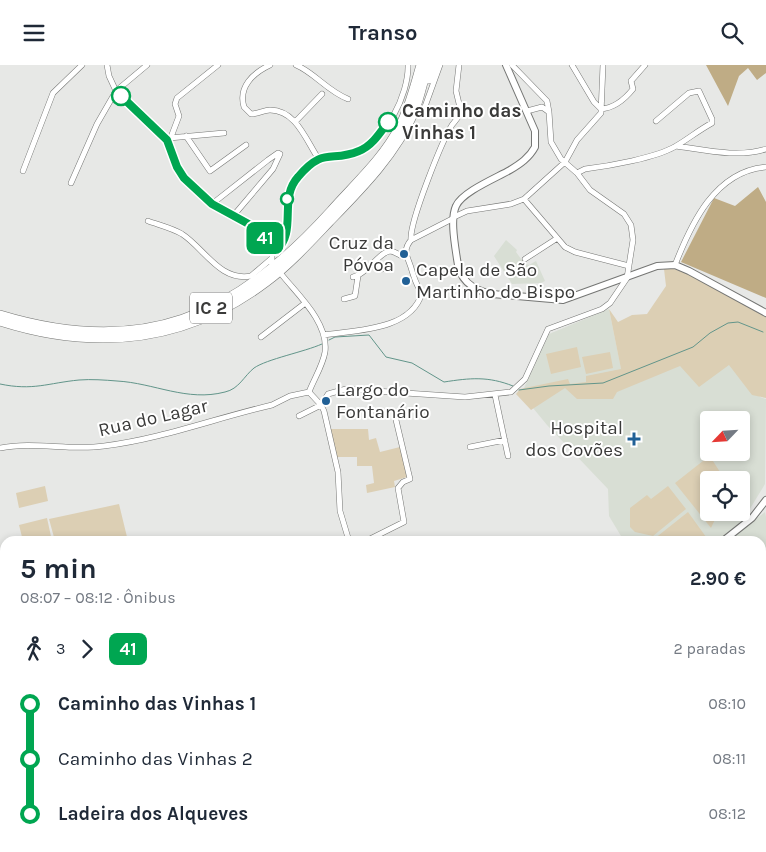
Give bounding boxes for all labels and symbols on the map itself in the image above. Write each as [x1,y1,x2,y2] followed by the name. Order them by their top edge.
[111,86,131,106] unlabelled marker
[402,100,521,144] place label: Caminho das Vinhas 1
[378,112,398,132] marker: Caminho das Vinhas 1
[280,192,294,206] unlabelled marker
[242,222,288,254] line badge: 41
[329,232,394,276] place label: Cruz da Póvoa
[398,248,410,260] marker: Cruz da Póvoa
[416,259,575,303] place label: Capela de São Martinho do Bispo
[400,275,412,287] marker: Capela de São Martinho do Bispo
[190,293,232,323] road number: IC 2
[336,379,430,423] place label: Largo do Fontanário
[96,395,210,441] street label: Rua do Lagar
[320,395,332,407] marker: Largo do Fontanário
[700,411,750,461] north arrow
[525,417,623,461] place label: Hospital dos Covões
[627,432,641,446] marker: Hospital dos Covões

